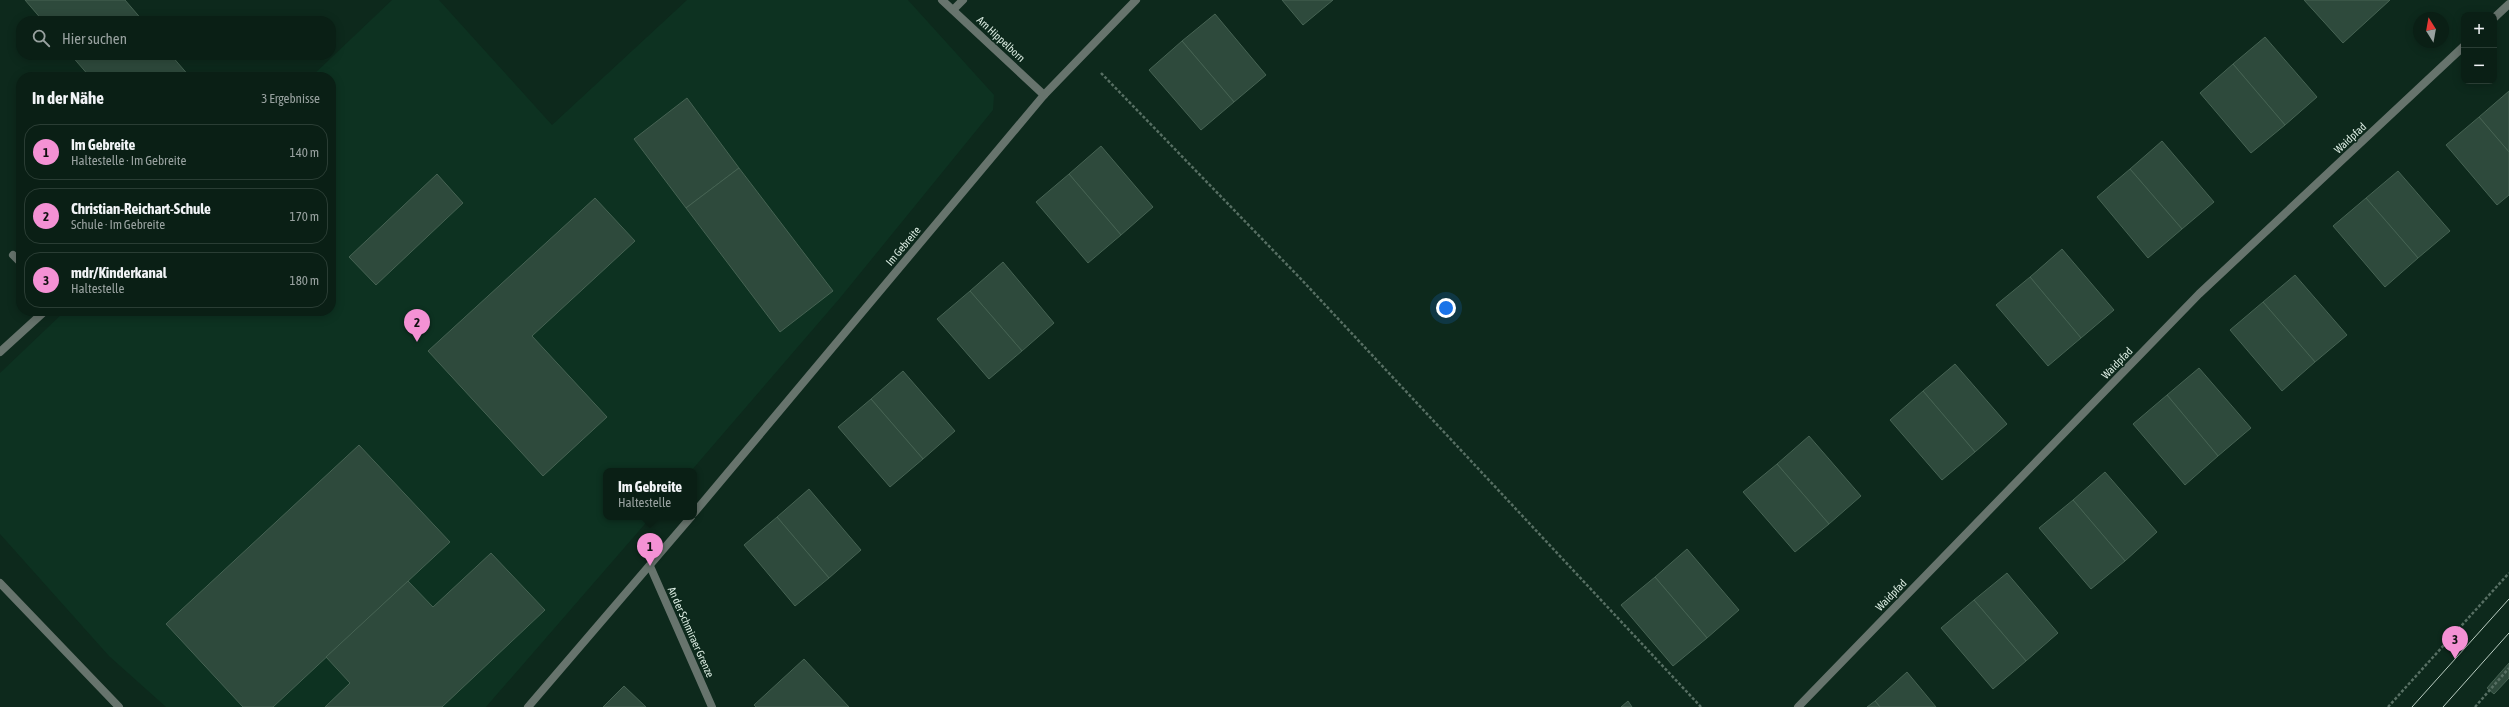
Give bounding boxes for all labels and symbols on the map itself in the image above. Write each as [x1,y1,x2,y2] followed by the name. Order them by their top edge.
[2413,12,2449,48] north arrow
[975,14,1027,64] street label: Am Hippelborn
[2332,120,2368,156] street label: Waidpfad
[883,224,923,268] street label: Im Gebreite
[1436,298,1456,318] your location
[404,309,430,342] pin: 2
[2099,345,2135,381] street label: Waidpfad
[637,533,663,566] pin: 1
[1873,577,1909,613] street label: Waidpfad
[666,585,716,679] street label: An der Schmiraer Grenze
[2442,626,2468,659] pin: 3

